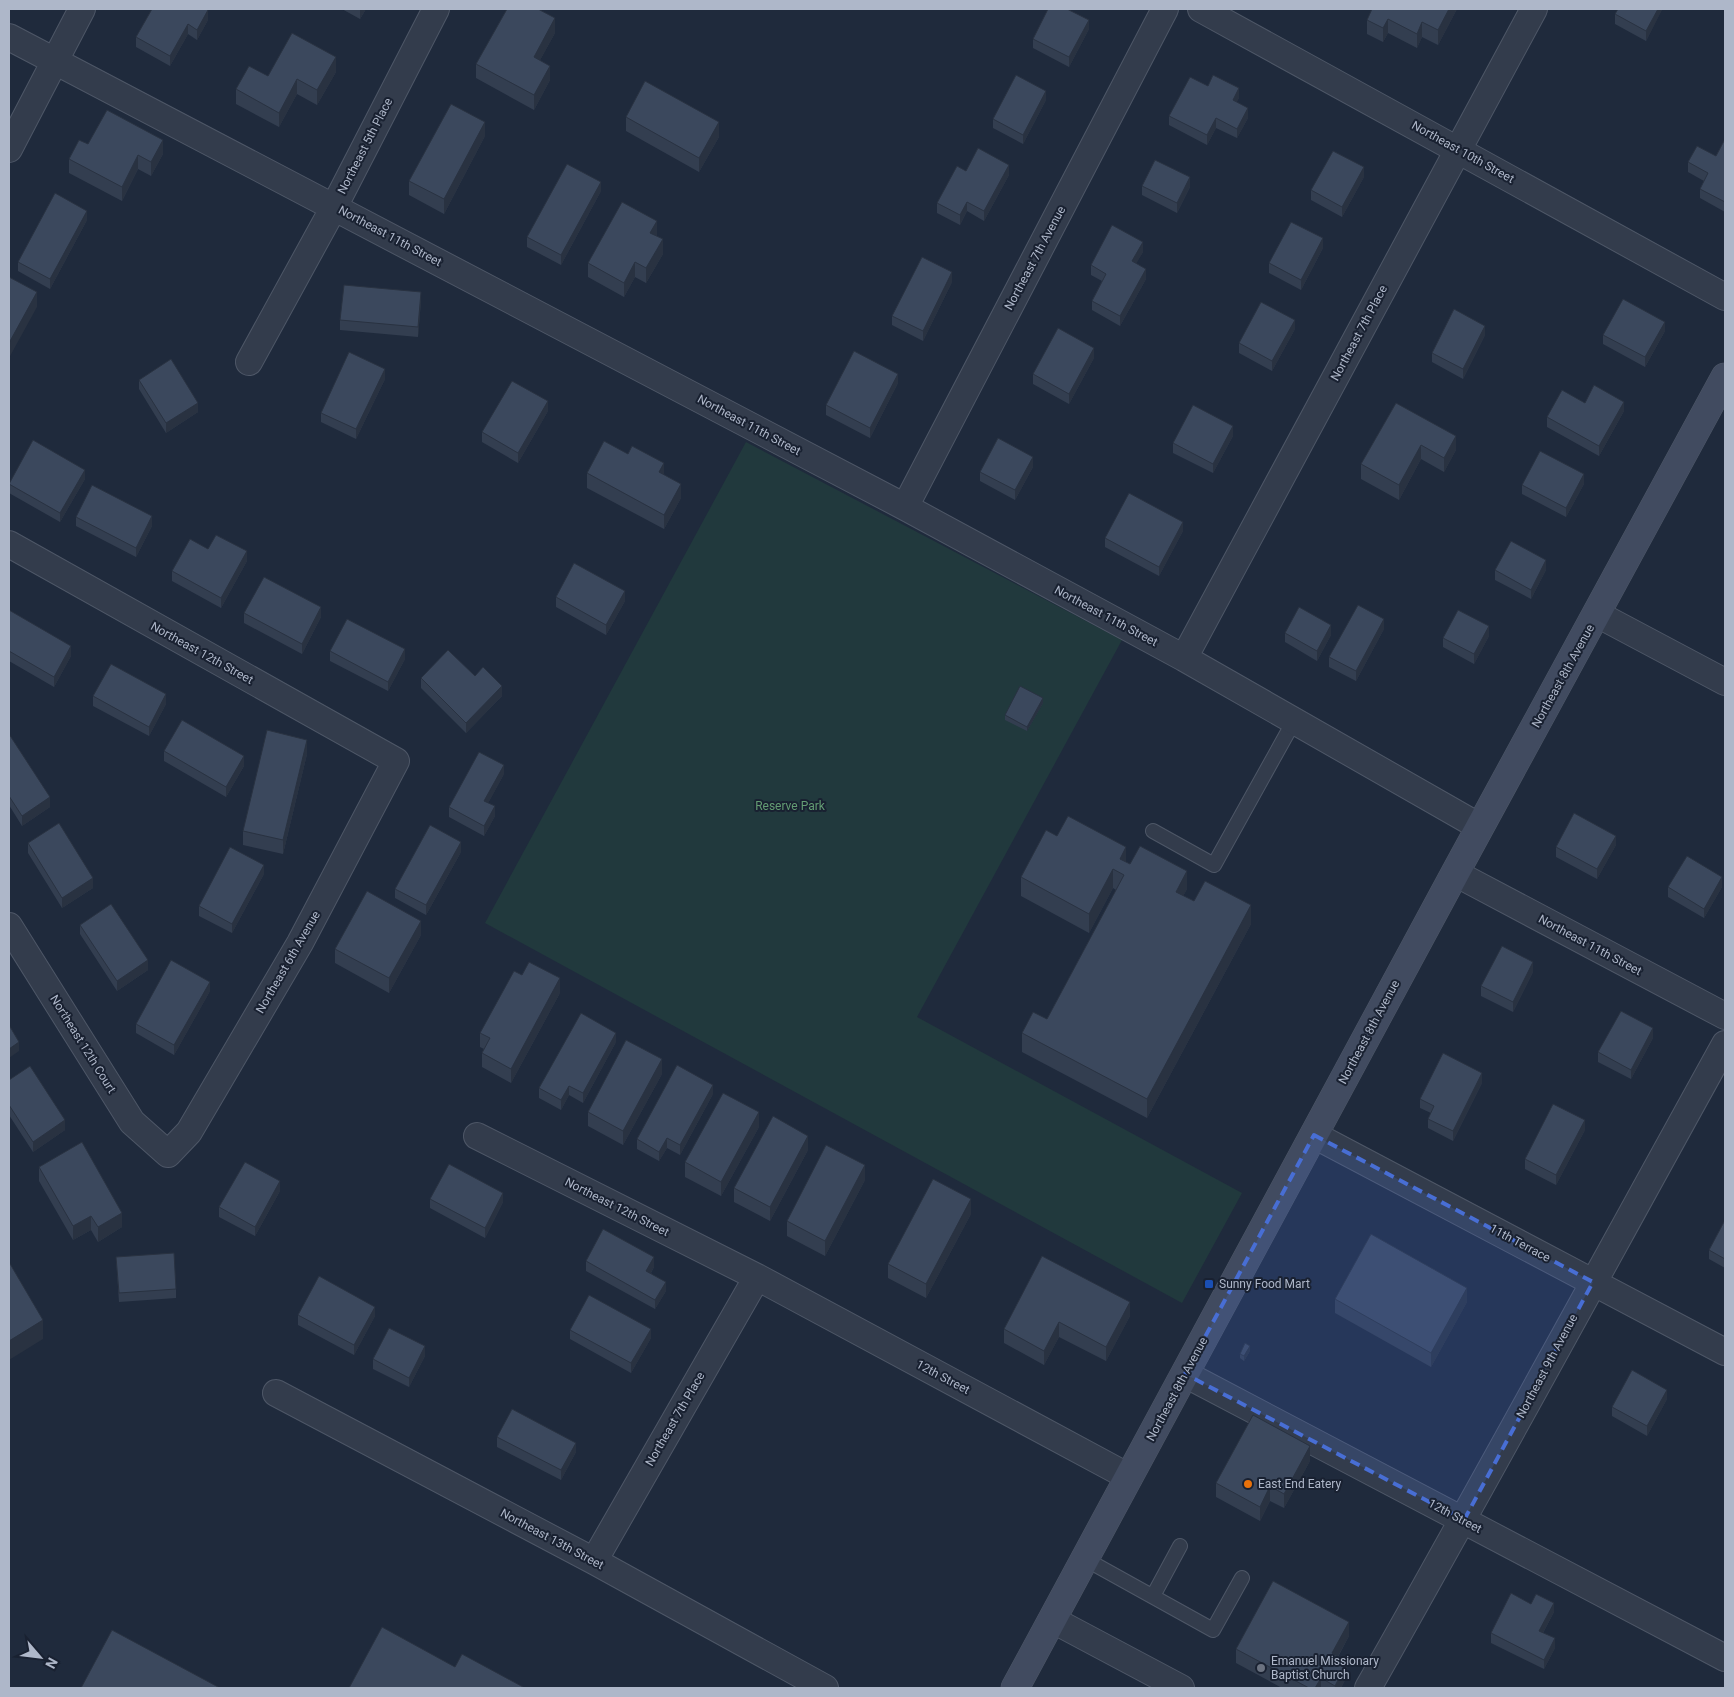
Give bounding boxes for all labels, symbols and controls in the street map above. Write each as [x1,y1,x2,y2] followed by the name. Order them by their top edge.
[335,96,395,196] street label: Northeast 5th Place
[1409,118,1517,186] street label: Northeast 10th Street
[336,203,444,269] street label: Northeast 11th Street
[1002,204,1068,312] street label: Northeast 7th Avenue
[1328,283,1390,383] street label: Northeast 7th Place
[695,392,803,458] street label: Northeast 11th Street
[1052,583,1160,649] street label: Northeast 11th Street
[148,619,256,687] street label: Northeast 12th Street
[1529,622,1597,730] street label: Northeast 8th Avenue
[755,799,826,813] park label: Reserve Park
[253,908,323,1016] street label: Northeast 6th Avenue
[1536,912,1644,978] street label: Northeast 11th Street
[1336,978,1402,1086] street label: Northeast 8th Avenue
[47,992,119,1096] street label: Northeast 12th Court
[563,1175,671,1239] street label: Northeast 12th Street
[1487,1221,1553,1265] street label: 11th Terrace
[1219,1277,1310,1291] place label: Sunny Food Mart
[1203,1278,1215,1290] marker: Sunny Food Mart
[1514,1312,1580,1420] street label: Northeast 9th Avenue
[1144,1335,1210,1443] street label: Northeast 8th Avenue
[914,1357,972,1397] street label: 12th Street
[642,1370,708,1468] street label: Northeast 7th Place
[1258,1477,1341,1491] place label: East End Eatery
[1242,1478,1254,1490] marker: East End Eatery
[1426,1496,1484,1536] street label: 12th Street
[498,1506,606,1572] street label: Northeast 13th Street
[15,1632,65,1682] north arrow
[1271,1654,1379,1682] place label: Emanuel Missionary Baptist Church
[42,1655,61,1671] text: N
[1255,1662,1267,1674] marker: Emanuel Missionary Baptist Church

